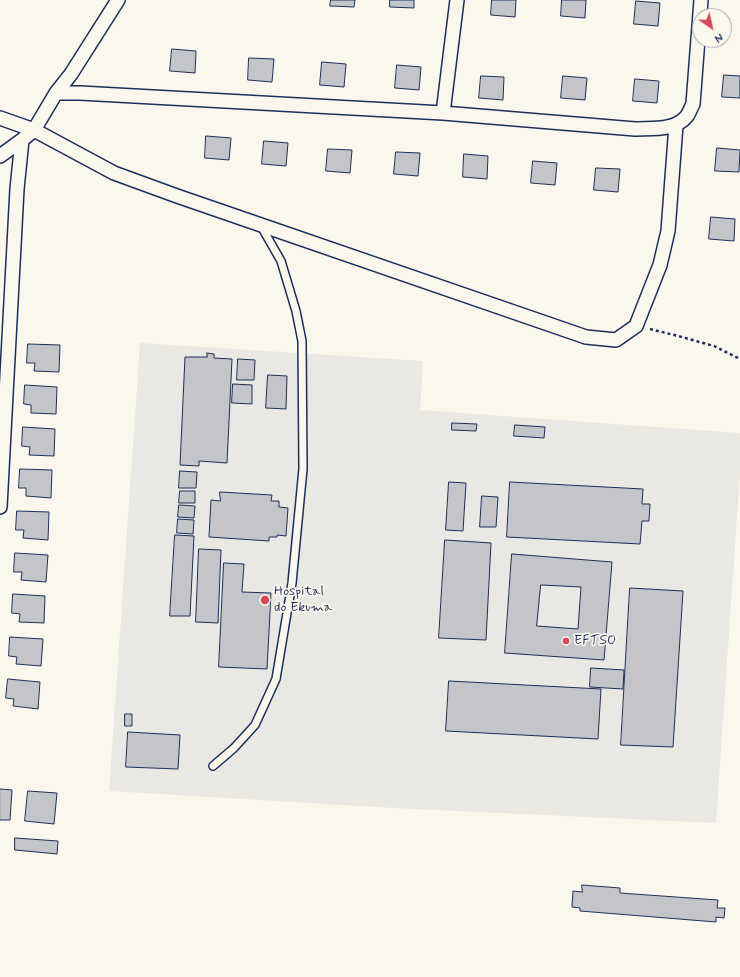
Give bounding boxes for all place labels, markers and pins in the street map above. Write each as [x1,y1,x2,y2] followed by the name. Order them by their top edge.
[274,584,332,616] place label: Hospital do Ekuma
[259,594,271,606] marker: Hospital do Ekuma
[574,633,616,649] place label: EFTSO
[561,636,571,646] marker: EFTSO

